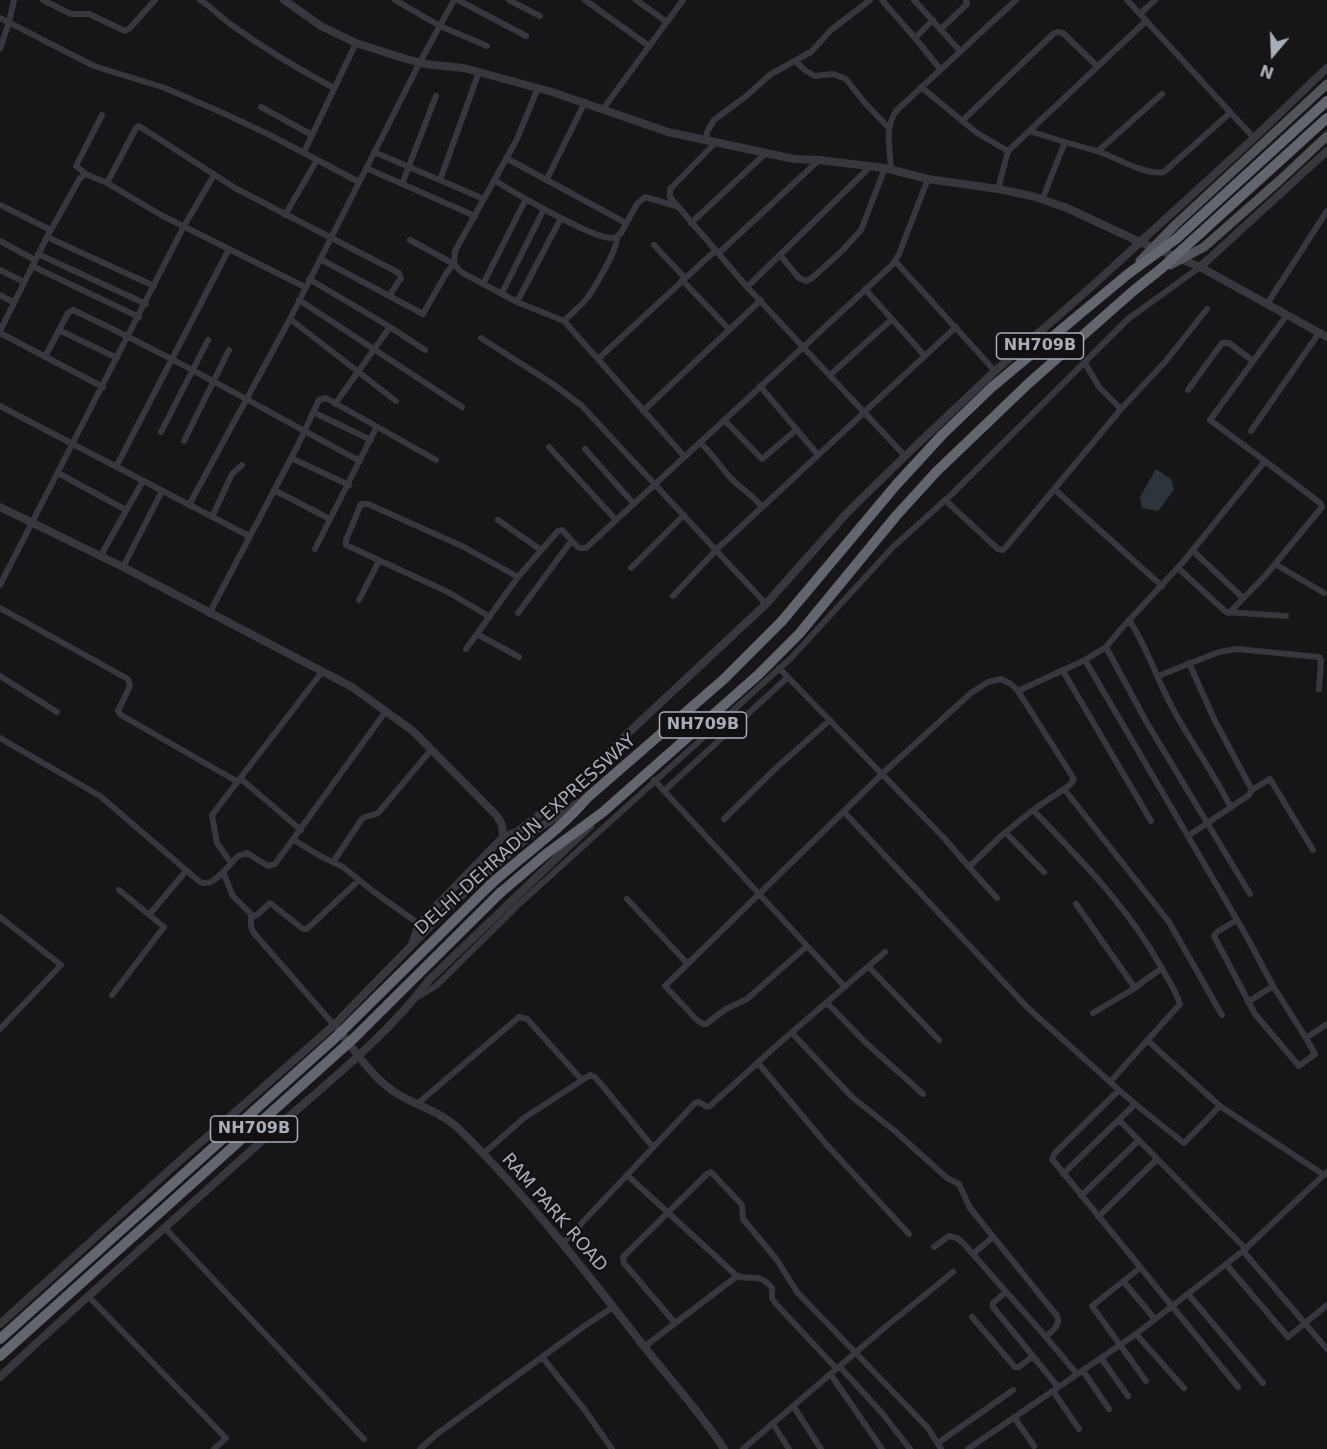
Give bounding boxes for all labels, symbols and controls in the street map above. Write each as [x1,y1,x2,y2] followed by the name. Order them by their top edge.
[1243,24,1303,84] north arrow
[1258,60,1276,83] text: N
[996,333,1084,359] road number: NH709B
[660,712,746,738] road number: NH709B
[411,730,641,940] street label: DELHI-DEHRADUN EXPRESSWAY
[210,1116,298,1142] road number: NH709B
[497,1149,611,1277] street label: RAM PARK ROAD

